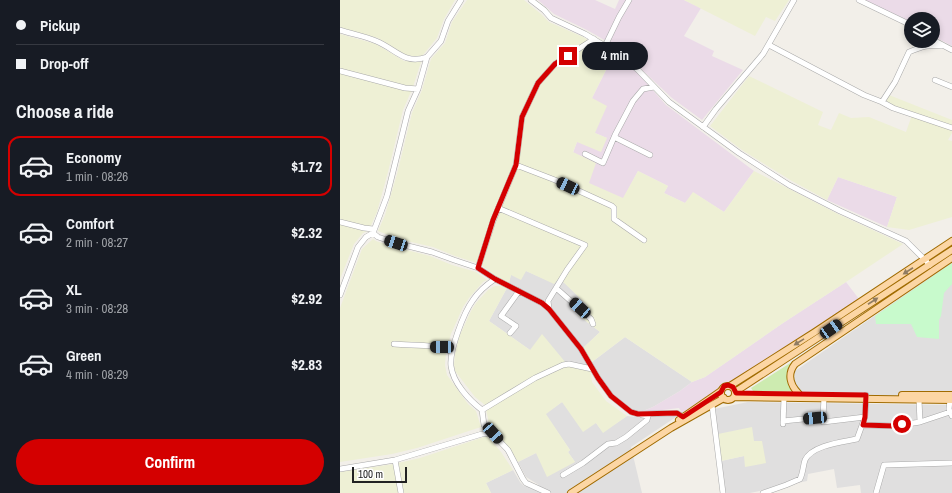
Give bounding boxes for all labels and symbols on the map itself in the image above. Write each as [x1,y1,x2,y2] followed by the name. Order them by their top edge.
[582,42,648,70] callout: 4 min
[559,47,577,65] route end
[555,175,581,197] car
[383,234,409,252] car
[903,267,913,275] one-way arrow
[567,296,593,320] car
[868,297,878,305] one-way arrow
[818,317,844,341] car
[794,338,805,346] one-way arrow
[430,341,454,353] car
[803,411,827,425] car
[893,415,911,433] route start
[481,420,505,446] car
[352,465,407,484] scale bar

